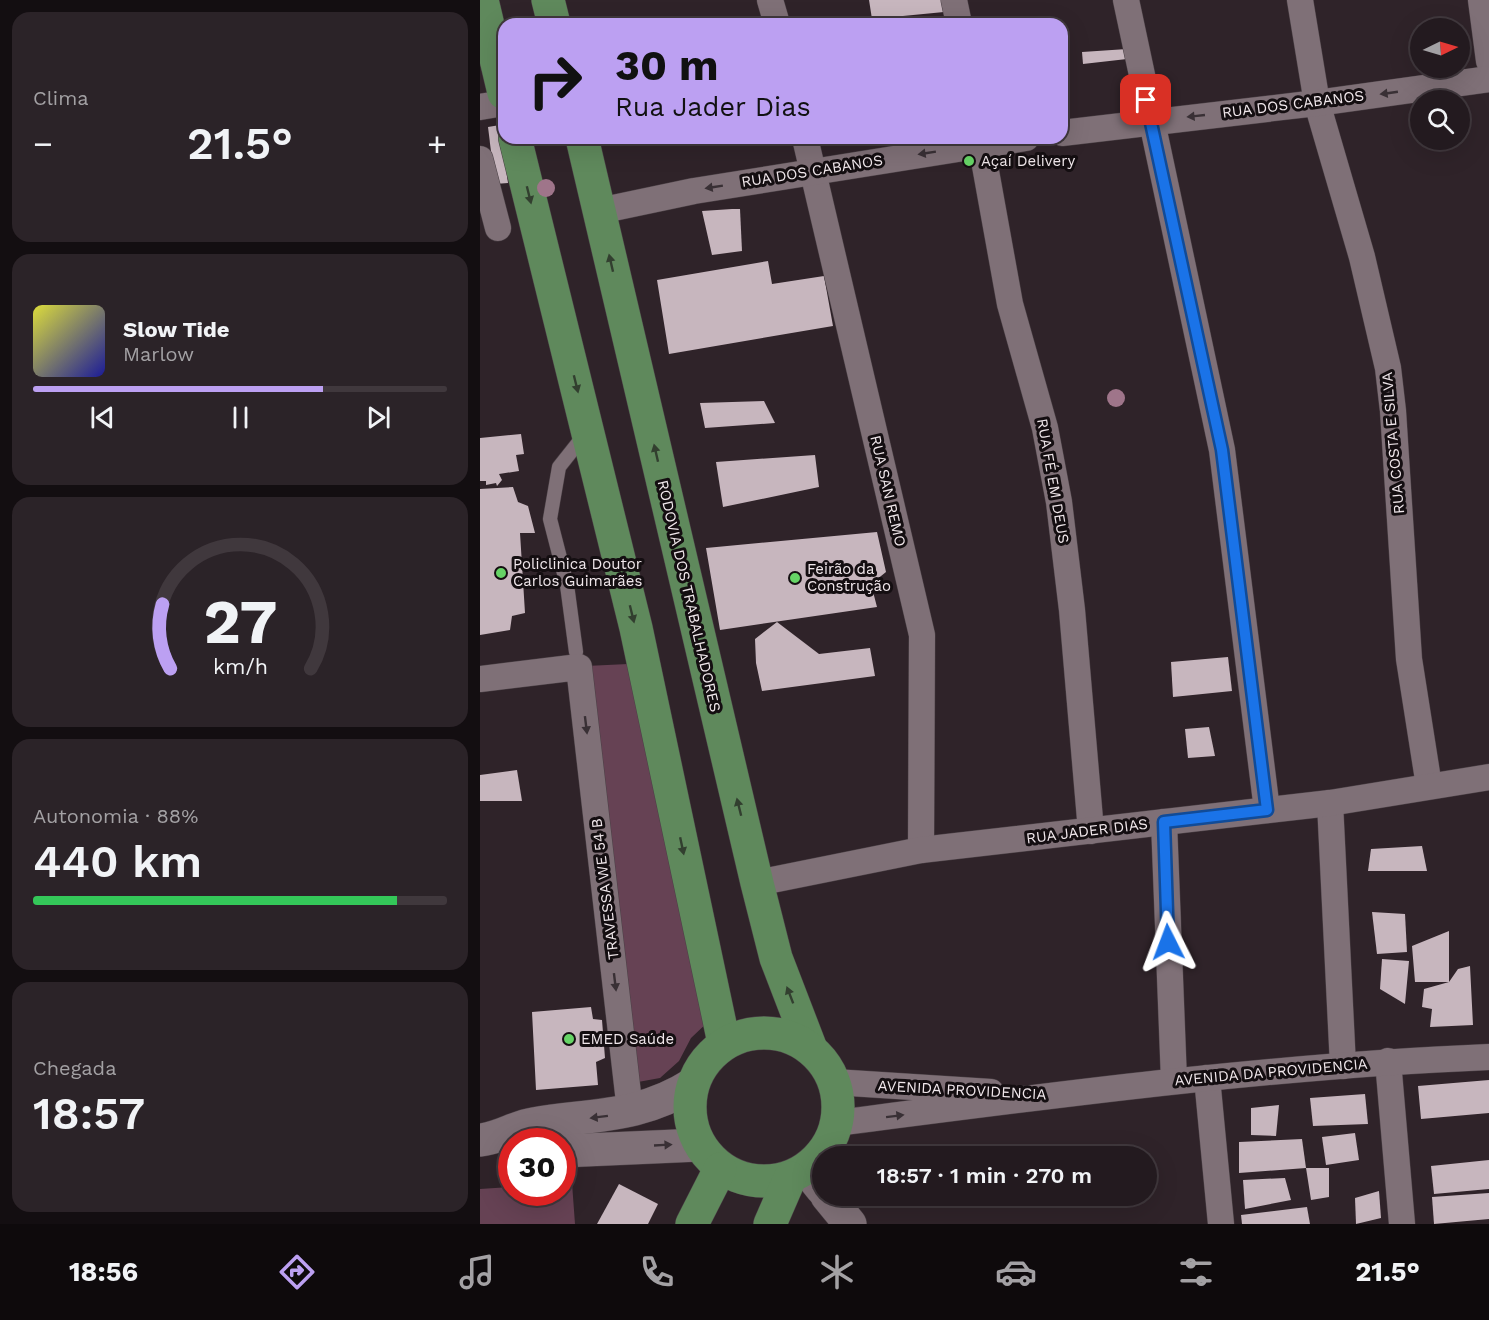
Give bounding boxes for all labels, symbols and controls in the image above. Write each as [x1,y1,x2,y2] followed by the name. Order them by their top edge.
[1410,18,1470,78] north arrow
[1410,18,1470,150] map controls
[615,41,719,90] text: 30 m
[516,42,594,120] icon: right
[1120,74,1171,125] pin
[1129,83,1162,116] icon: arrive
[33,86,89,110] text: Clima
[1221,86,1365,122] street label: RUA DOS CABANOS
[1380,88,1399,97] one-way arrow
[1410,90,1470,150] button: search
[615,91,811,123] text: Rua Jader Dias
[1186,111,1205,121] one-way arrow
[187,117,293,170] text: 21.5°
[33,124,53,163] text: −
[427,124,447,163] text: +
[917,148,936,157] one-way arrow
[740,151,884,191] street label: RUA DOS CABANOS
[981,152,1075,170] place label: Açaí Delivery
[962,154,976,168] marker: Açaí Delivery
[704,183,723,192] one-way arrow
[524,186,534,204] one-way arrow
[606,254,616,273] one-way arrow
[123,317,230,342] text: Slow Tide
[123,342,194,366] text: Marlow
[1378,371,1408,515] street label: RUA COSTA E SILVA
[571,375,581,393] one-way arrow
[86,401,119,434] icon: previous
[224,401,257,434] icon: pause
[362,401,395,434] icon: next
[1033,417,1073,545] street label: RUA FÉ EM DEUS
[866,434,910,548] street label: RUA SAN REMO
[650,444,660,462] one-way arrow
[654,478,724,714] street label: RODOVIA DOS TRABALHADORES
[513,555,642,590] place label: Policlinica Doutor Carlos Guimarães
[807,560,891,595] place label: Feirão da Construção
[494,566,508,580] marker: Policlinica Doutor Carlos Guimarães
[788,571,802,585] marker: Feirão da Construção
[203,585,277,658] text: 27
[628,605,638,623] one-way arrow
[212,654,268,679] text: km/h
[581,716,591,735] one-way arrow
[733,797,743,816] one-way arrow
[33,804,198,828] text: Autonomia · 88%
[1025,815,1149,847] street label: RUA JADER DIAS
[587,817,623,961] street label: TRAVESSA WE 54 B
[33,835,202,888] text: 440 km
[678,837,687,856] one-way arrow
[1136,910,1200,974] position arrow
[610,972,620,991] one-way arrow
[784,986,794,1004] one-way arrow
[581,1030,674,1048] place label: EMED Saúde
[562,1032,576,1046] marker: EMED Saúde
[1174,1055,1368,1089] street label: AVENIDA DA PROVIDENCIA
[33,1056,116,1080] text: Chegada
[877,1077,1047,1103] street label: AVENIDA PROVIDENCIA
[33,1087,145,1140] text: 18:57
[885,1111,904,1120] one-way arrow
[589,1112,608,1122] one-way arrow
[498,1128,576,1206] speed limit sign: 30
[653,1141,672,1150] one-way arrow
[877,1163,1092,1188] text: 18:57 · 1 min · 270 m
[276,1251,318,1293] icon: directions
[456,1251,498,1293] icon: music
[636,1251,678,1293] icon: phone
[816,1251,858,1293] icon: climate
[995,1251,1037,1293] icon: car
[1175,1251,1217,1293] icon: filters
[69,1256,138,1288] text: 18:56
[1355,1256,1420,1288] text: 21.5°

